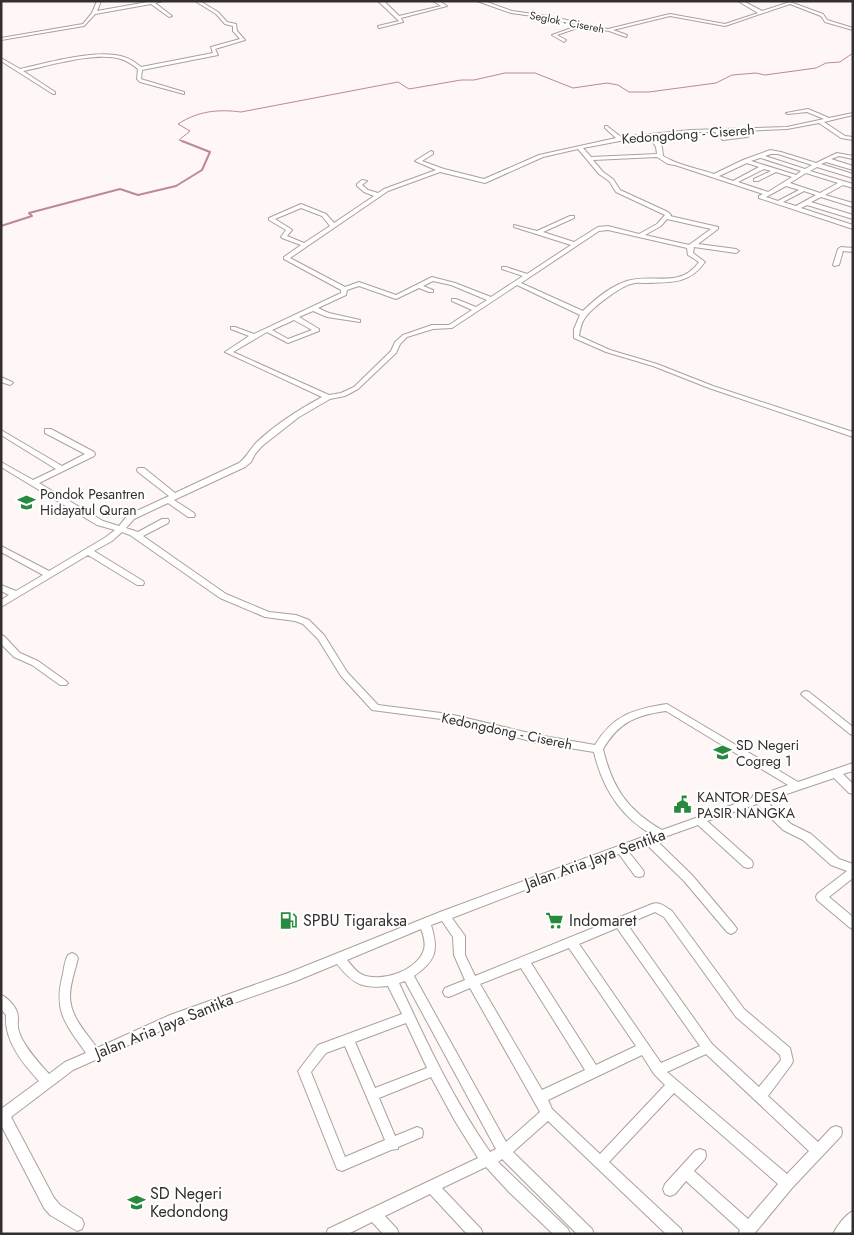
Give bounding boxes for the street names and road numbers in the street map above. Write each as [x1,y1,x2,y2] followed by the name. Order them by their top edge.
[528,7,606,37] street label: Seglok - Cisereh
[621,119,755,149] street label: Kedongdong - Cisereh
[440,707,574,755] street label: Kedongdong - Cisereh
[520,823,668,896] street label: Jalan Aria Jaya Sentika
[89,988,237,1065] street label: Jalan Aria Jaya Santika

